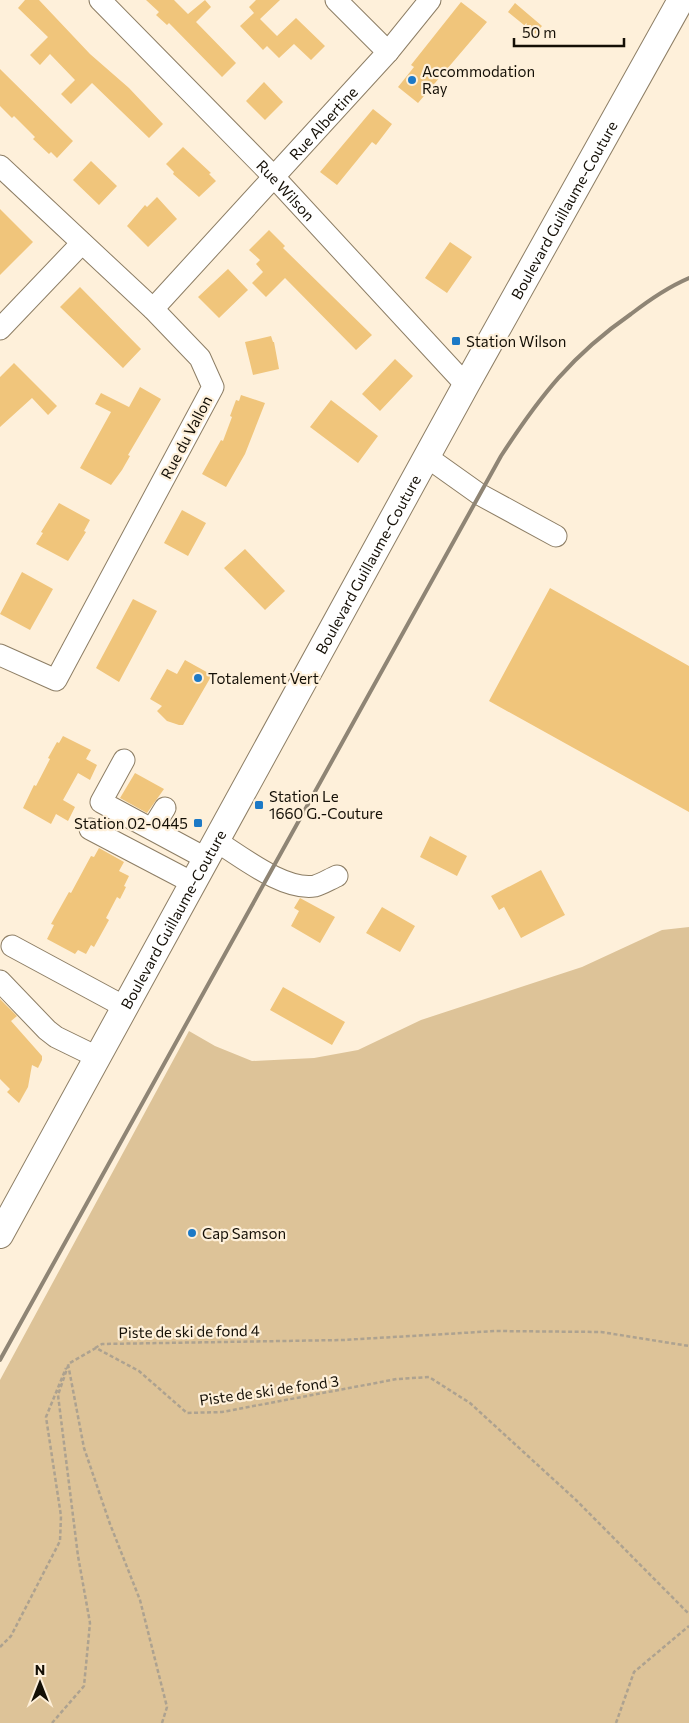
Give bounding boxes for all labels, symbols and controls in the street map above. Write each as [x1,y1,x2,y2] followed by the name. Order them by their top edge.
[514,15,624,47] scale bar
[522,23,556,41] text: 50 m
[422,62,535,97] place label: Accommodation Ray
[406,74,418,86] marker: Accommodation Ray
[285,83,361,163] street label: Rue Albertine
[507,117,621,302] street label: Boulevard Guillaume-Couture
[253,156,319,224] street label: Rue Wilson
[466,332,566,350] place label: Station Wilson
[450,335,462,347] marker: Station Wilson
[157,392,215,482] street label: Rue du Vallon
[311,471,424,657] street label: Boulevard Guillaume-Couture
[208,669,319,687] place label: Totalement Vert
[192,672,204,684] marker: Totalement Vert
[269,787,383,822] place label: Station Le 1660 G.-Couture
[253,799,265,811] marker: Station Le 1660 G.-Couture
[74,814,188,832] place label: Station 02-0445
[192,817,204,829] marker: Station 02-0445
[117,827,229,1012] street label: Boulevard Guillaume-Couture
[202,1224,286,1242] place label: Cap Samson
[186,1227,198,1239] marker: Cap Samson
[118,1321,260,1341] street label: Piste de ski de fond 4
[198,1371,340,1409] street label: Piste de ski de fond 3
[15,1658,65,1708] north arrow
[35,1661,45,1678] text: N

